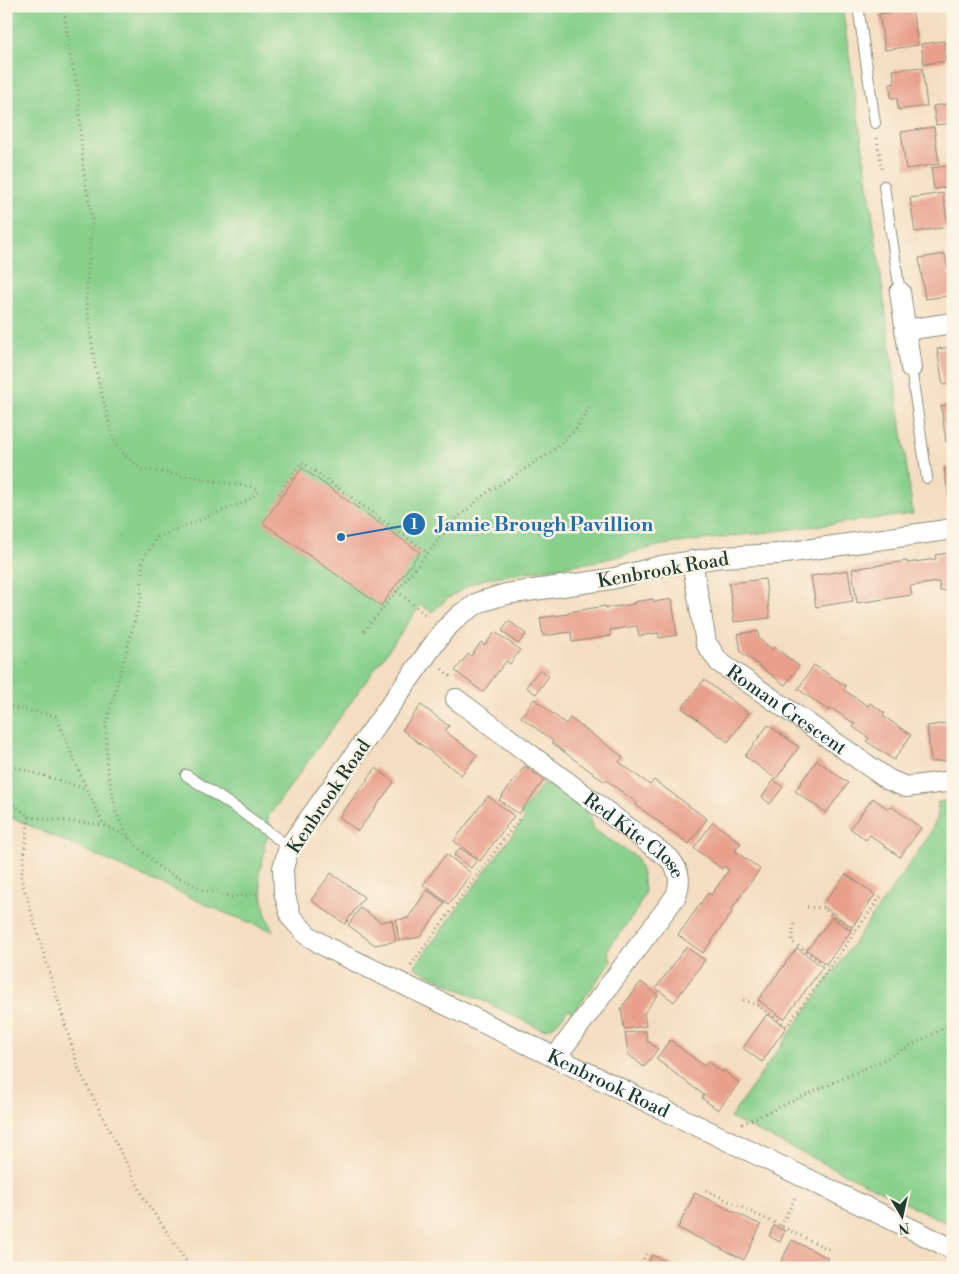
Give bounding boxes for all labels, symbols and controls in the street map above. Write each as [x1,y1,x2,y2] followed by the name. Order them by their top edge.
[402,506,663,541] callout: Jamie Brough Pavillion
[434,513,654,538] text: Jamie Brough Pavillion
[410,515,418,534] text: 1
[596,547,731,593] street label: Kenbrook Road
[721,660,852,760] street label: Roman Crescent
[282,735,376,858] street label: Kenbrook Road
[579,788,690,881] street label: Red Kite Close
[543,1044,673,1124] street label: Kenbrook Road
[876,1192,926,1242] north arrow
[897,1218,911,1238] text: N

